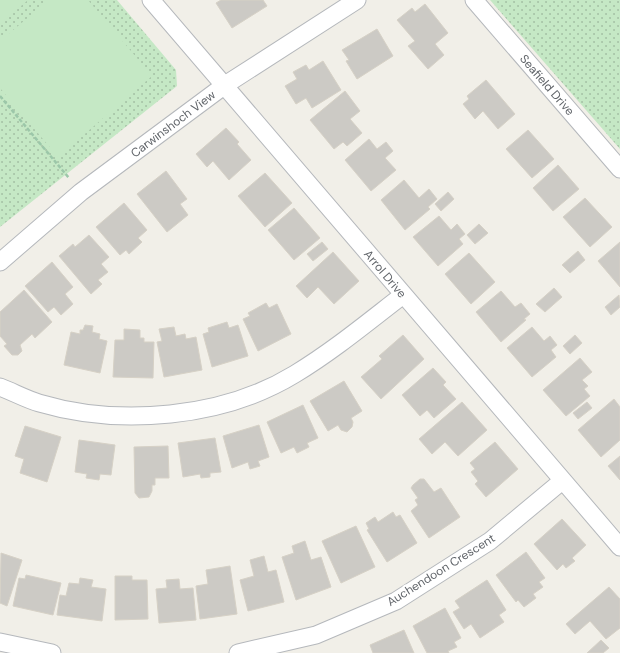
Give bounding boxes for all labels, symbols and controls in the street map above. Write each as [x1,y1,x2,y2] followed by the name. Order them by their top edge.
[516,51,578,119] street label: Seafield Drive
[127,87,219,161] street label: Carwinshoch View
[360,247,410,302] street label: Arrol Drive
[384,530,498,610] street label: Auchendoon Crescent

